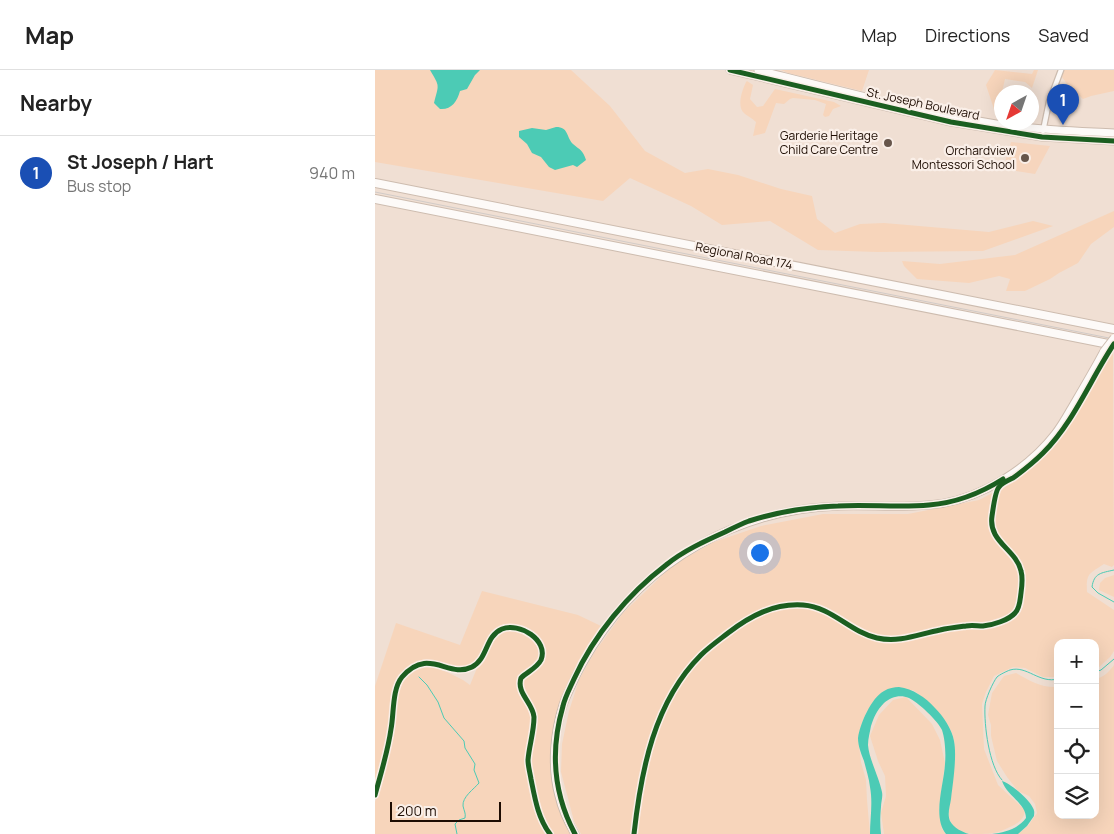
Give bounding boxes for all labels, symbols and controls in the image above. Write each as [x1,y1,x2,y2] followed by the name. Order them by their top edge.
[25,18,74,51] text: Map
[861,23,897,47] text: Map
[925,23,1010,47] text: Directions
[1038,23,1089,47] text: Saved
[865,83,981,124] street label: St. Joseph Boulevard
[1047,84,1079,125] pin: 1
[994,85,1039,130] north arrow
[20,89,92,117] text: Nearby
[780,127,878,158] place label: Garderie Heritage Child Care Centre
[882,137,894,149] marker: Garderie Heritage Child Care Centre
[912,142,1015,173] place label: Orchardview Montessori School
[67,149,214,175] text: St Joseph / Hart
[1019,152,1031,164] marker: Orchardview Montessori School
[32,162,40,184] text: 1
[309,162,355,184] text: 940 m
[67,175,131,197] text: Bus stop
[694,238,794,273] street label: Regional Road 174
[747,540,773,566] your location
[1054,639,1099,819] map controls
[1054,639,1099,684] button: +
[1054,684,1099,729] button: −
[1054,729,1099,774] button: locate
[1054,774,1099,819] button: layers
[390,799,501,822] scale bar
[397,801,437,820] text: 200 m

